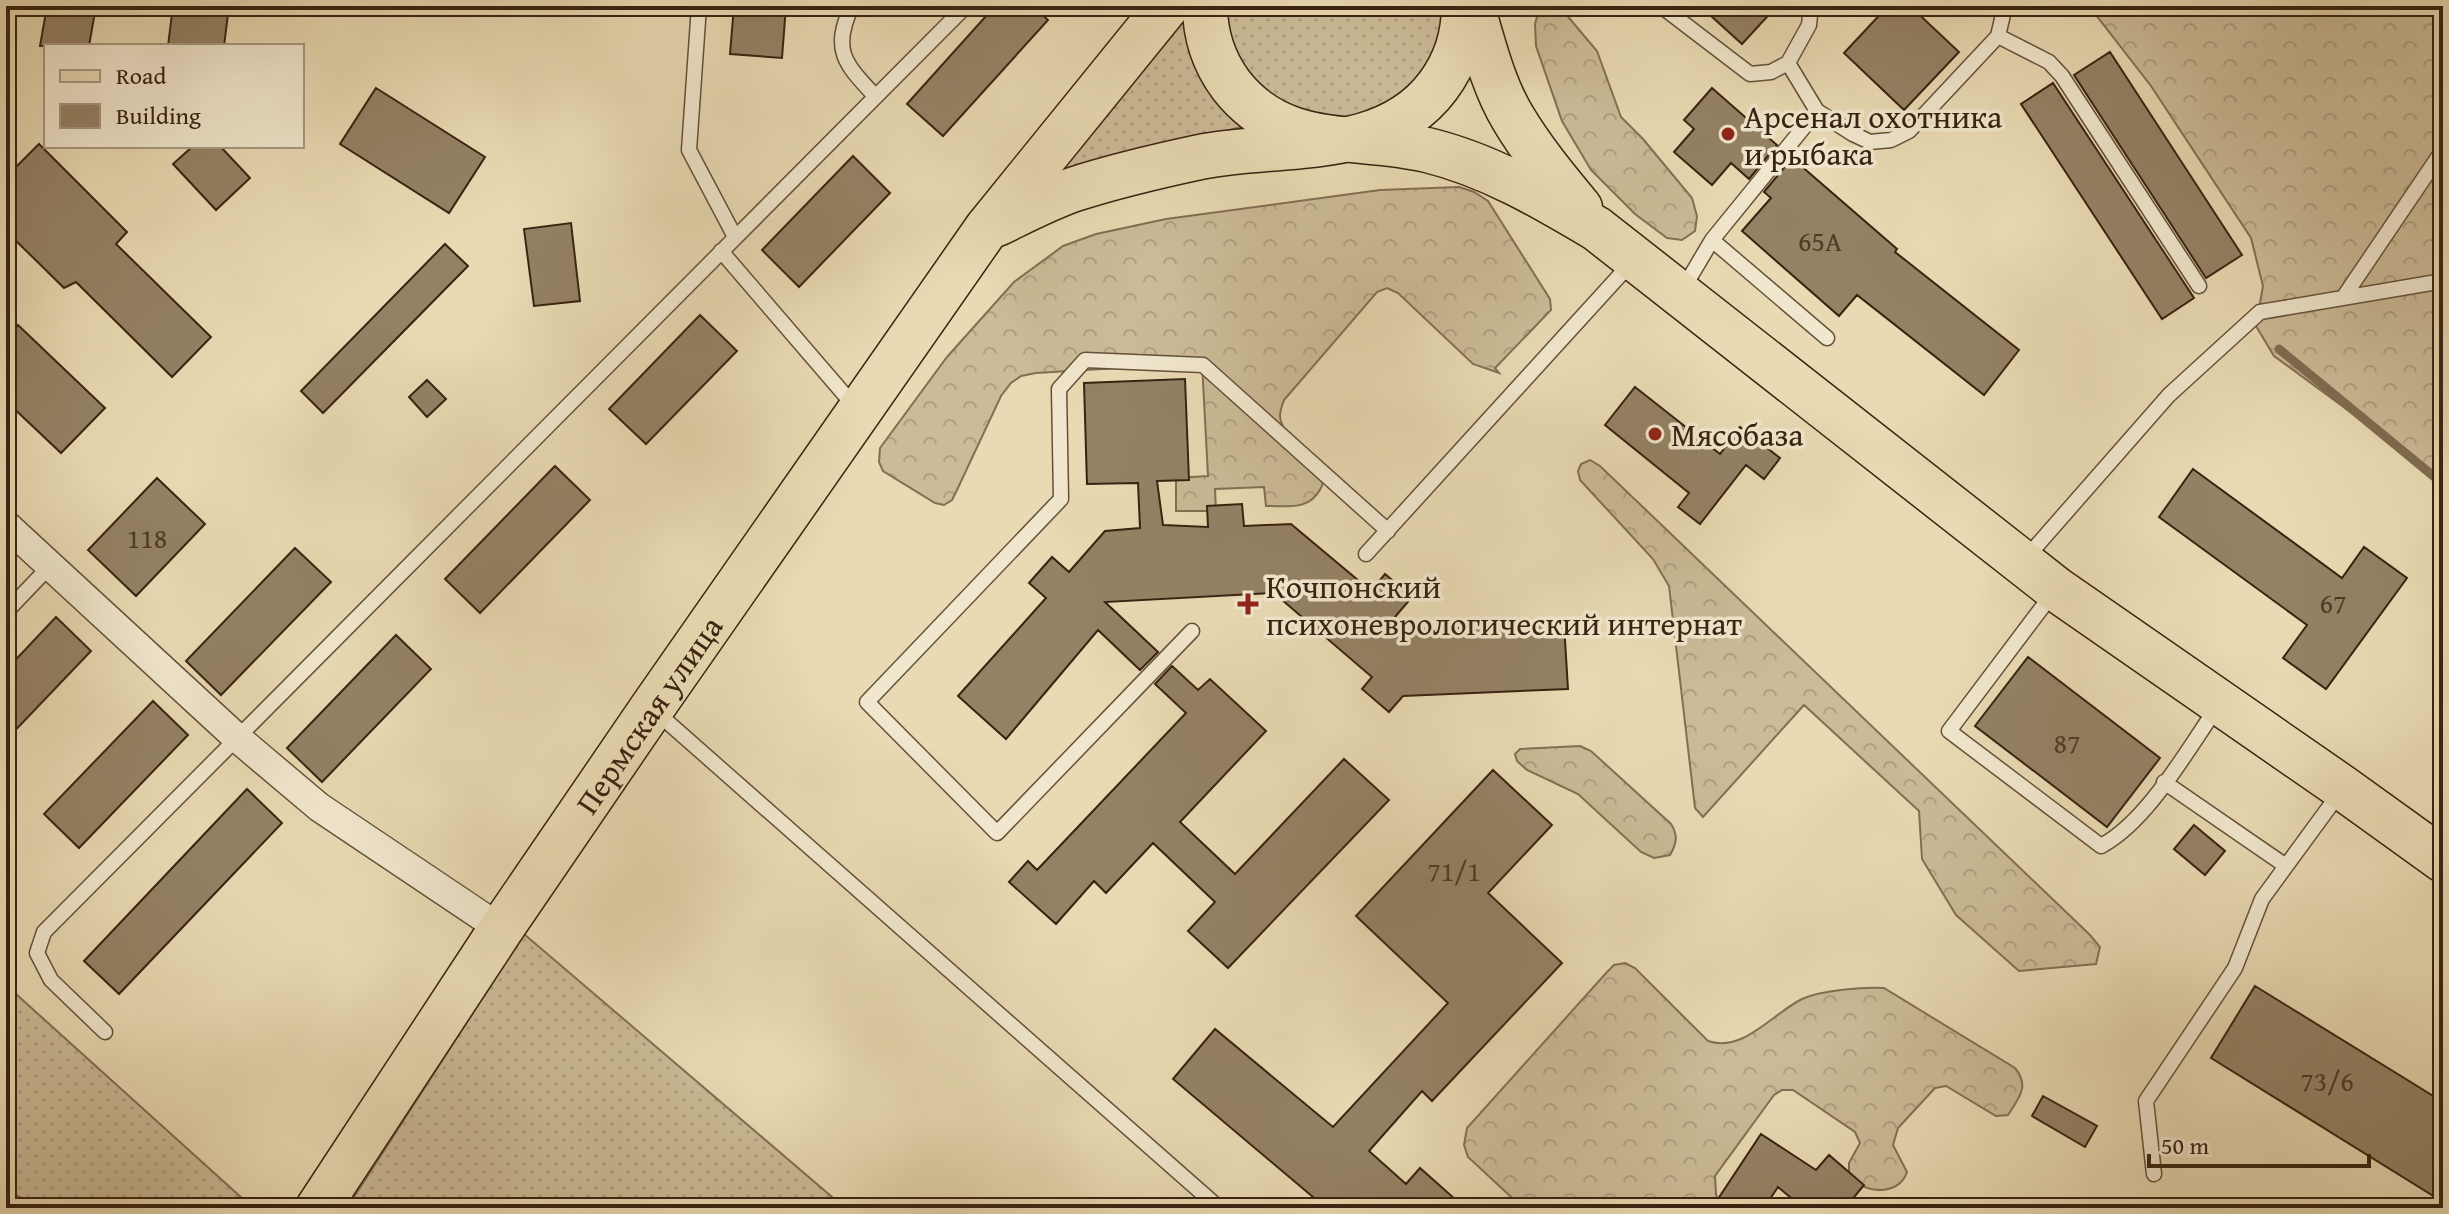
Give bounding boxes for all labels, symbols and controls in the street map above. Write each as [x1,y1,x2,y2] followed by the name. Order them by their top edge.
[44,44,304,148] legend
[116,58,166,93] text: Road
[1744,93,2003,177] place label: Арсенал охотника и рыбака
[116,98,201,133] text: Building
[1719,125,1737,143] marker: Арсенал охотника и рыбака
[1798,220,1842,261] house number: 65А
[1671,411,1804,458] place label: Мясобаза
[1646,425,1664,443] marker: Мясобаза
[127,517,167,558] house number: 118
[1266,563,1742,647] place label: Кочпонский психоневрологический интернат
[2320,582,2346,623] house number: 67
[1237,593,1259,615] marker: Кочпонский психоневрологический интернат
[563,605,734,823] street label: Пермская улица
[2054,722,2080,763] house number: 87
[1427,850,1481,891] house number: 71/1
[2300,1060,2354,1101] house number: 73/6
[2149,1118,2369,1168] scale bar
[2161,1128,2209,1163] text: 50 m

